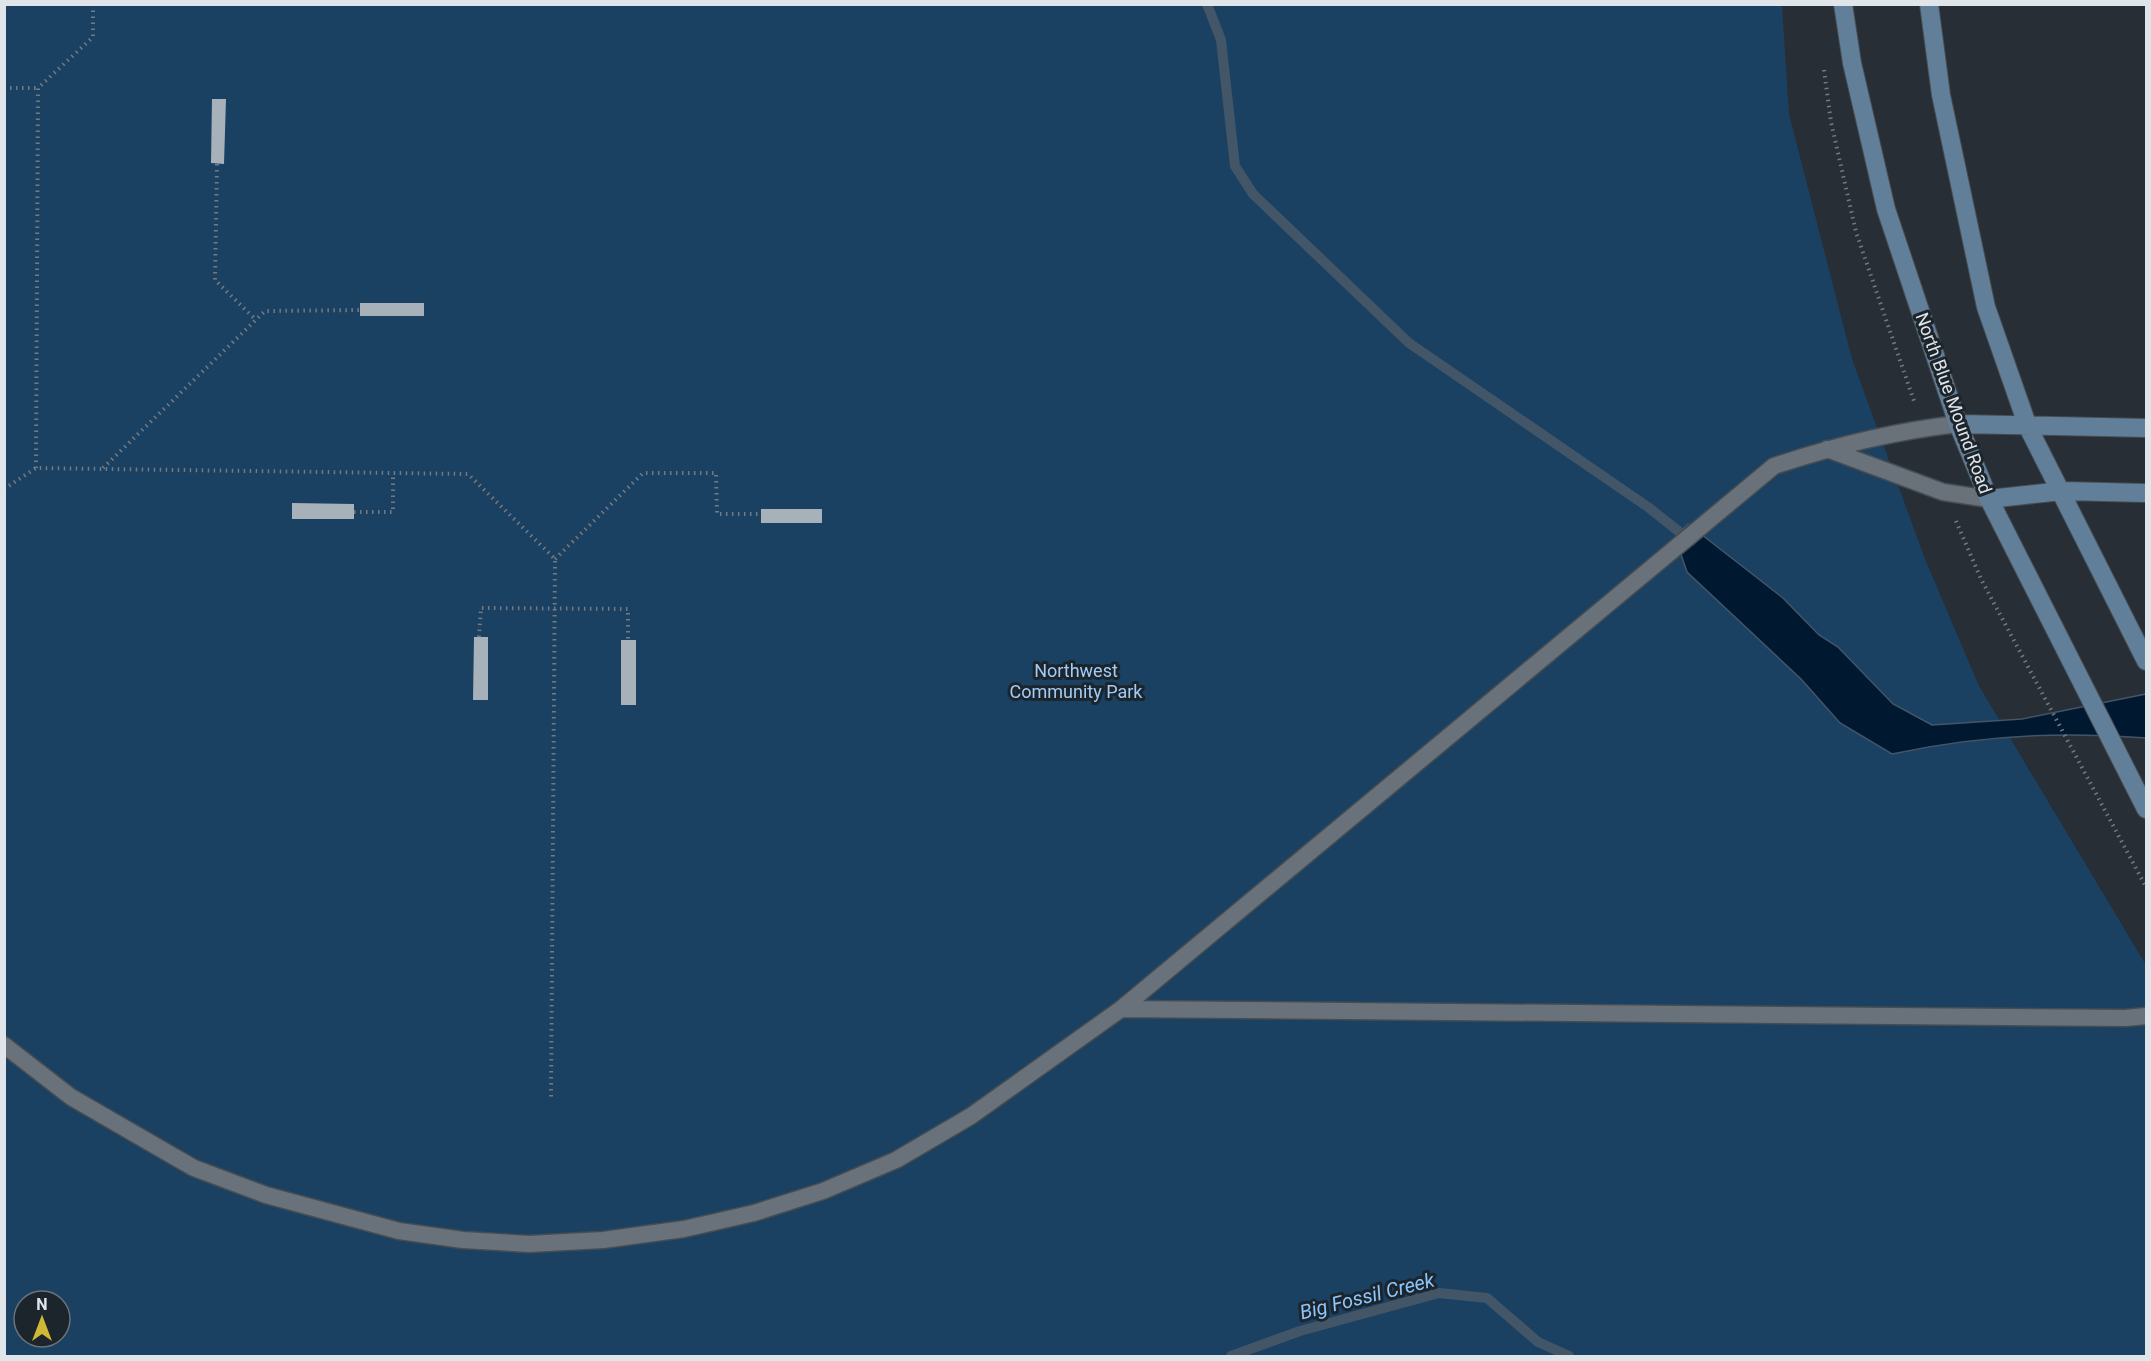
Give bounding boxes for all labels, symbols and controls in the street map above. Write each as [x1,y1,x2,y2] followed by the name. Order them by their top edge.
[1911,310,1997,496] street label: North Blue Mound Road
[1010,660,1143,702] park label: Northwest Community Park
[1297,1267,1438,1324] water label: Big Fossil Creek
[12,1289,72,1349] north arrow
[36,1295,48,1314] text: N

